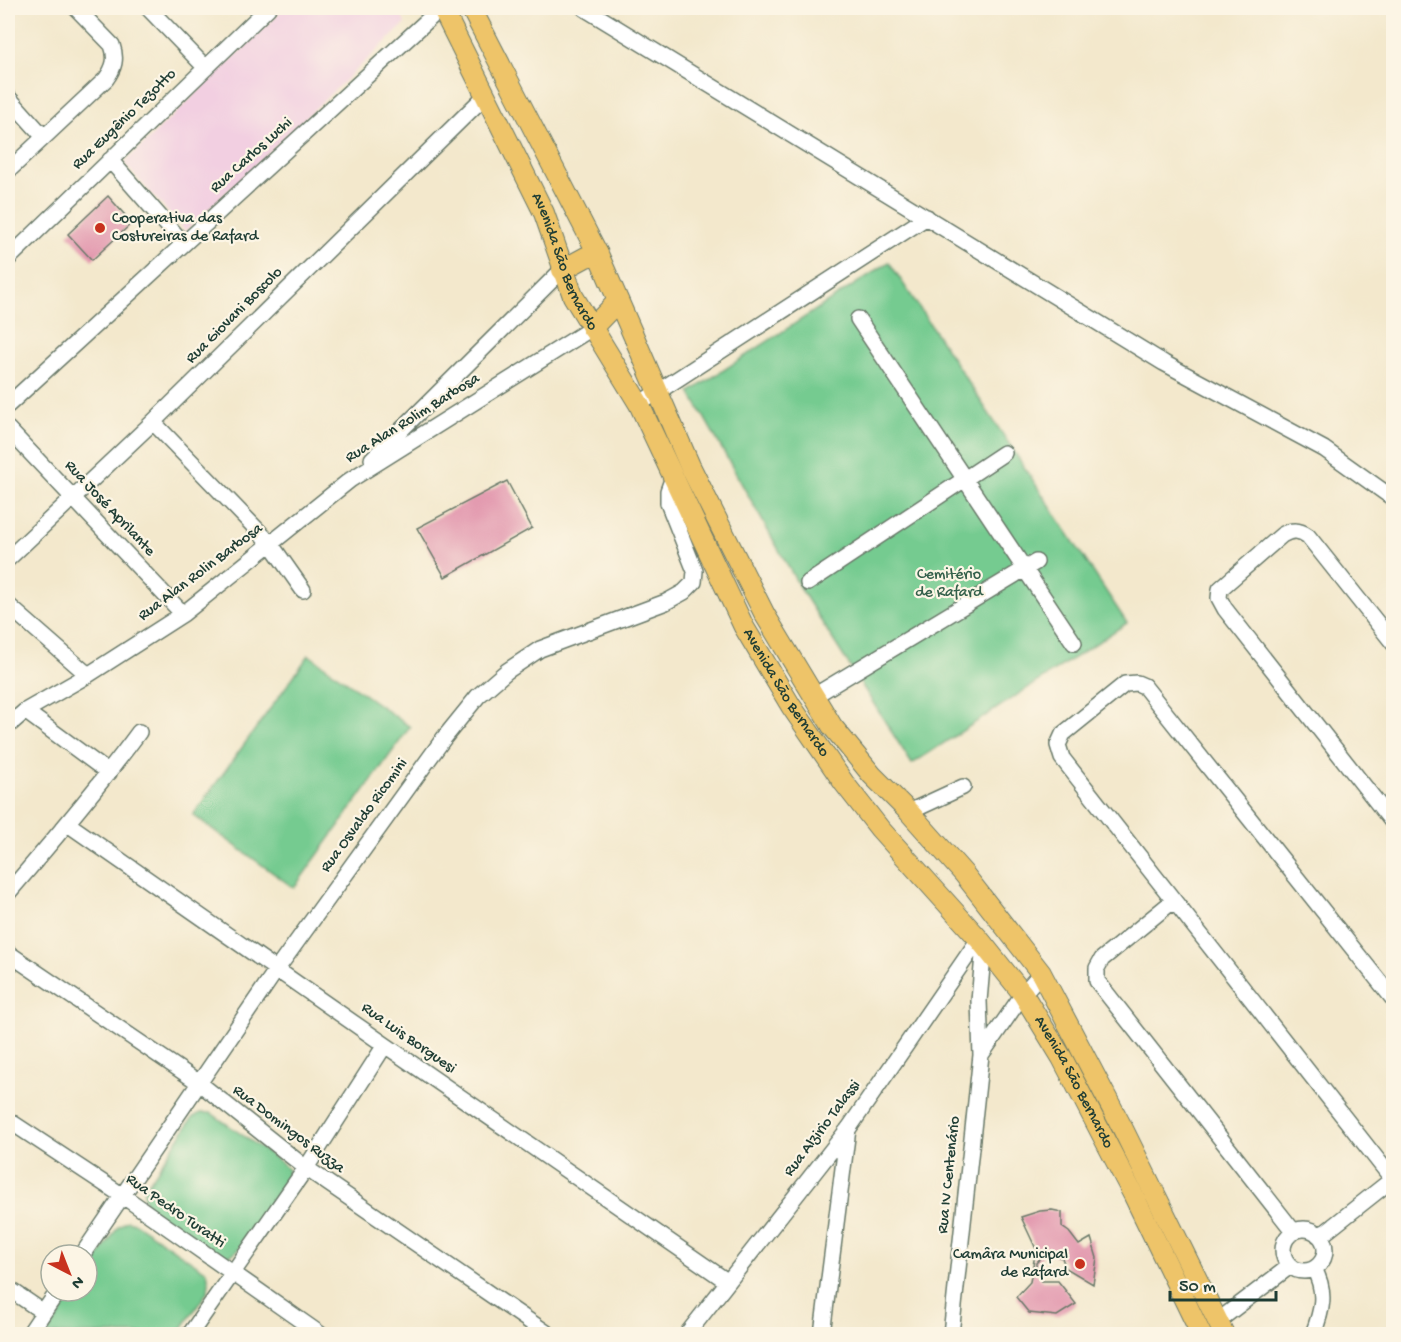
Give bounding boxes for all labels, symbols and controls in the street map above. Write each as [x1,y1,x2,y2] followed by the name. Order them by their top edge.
[69,65,181,175] street label: Rua Eugênio Tezotto
[207,114,297,198] street label: Rua Carlos Luchi
[526,190,602,334] street label: Avenida São Bernardo
[112,210,260,247] place label: Cooperativa das Costureiras de Rafard
[93,221,107,235] marker: Cooperativa das Costureiras de Rafard
[183,264,287,368] street label: Rua Giovani Boscolo
[342,369,485,468] street label: Rua Alan Rolim Barbosa
[60,457,159,562] street label: Rua José Aprilante
[135,519,268,626] street label: Rua Alan Rolin Barbosa
[915,566,984,603] park label: Cemitério de Rafard
[738,625,833,761] street label: Avenida São Bernardo
[317,755,413,877] street label: Rua Osvaldo Ricomini
[357,999,459,1079] street label: Rua Luis Borguesi
[1029,1013,1117,1152] street label: Avenida São Bernardo
[781,1077,865,1181] street label: Rua Alzirio Talassi
[228,1082,349,1179] street label: Rua Domingos Ruzza
[934,1115,966,1235] street label: Rua IV Centenário
[121,1171,229,1253] street label: Rua Pedro Turatti
[39,1243,99,1303] north arrow
[953,1246,1070,1283] place label: Camâra Municipal de Rafard
[1073,1257,1087,1271] marker: Camâra Municipal de Rafard
[1170,1264,1276,1302] scale bar
[66,1271,87,1292] text: N
[1179,1277,1216,1298] text: 50 m

